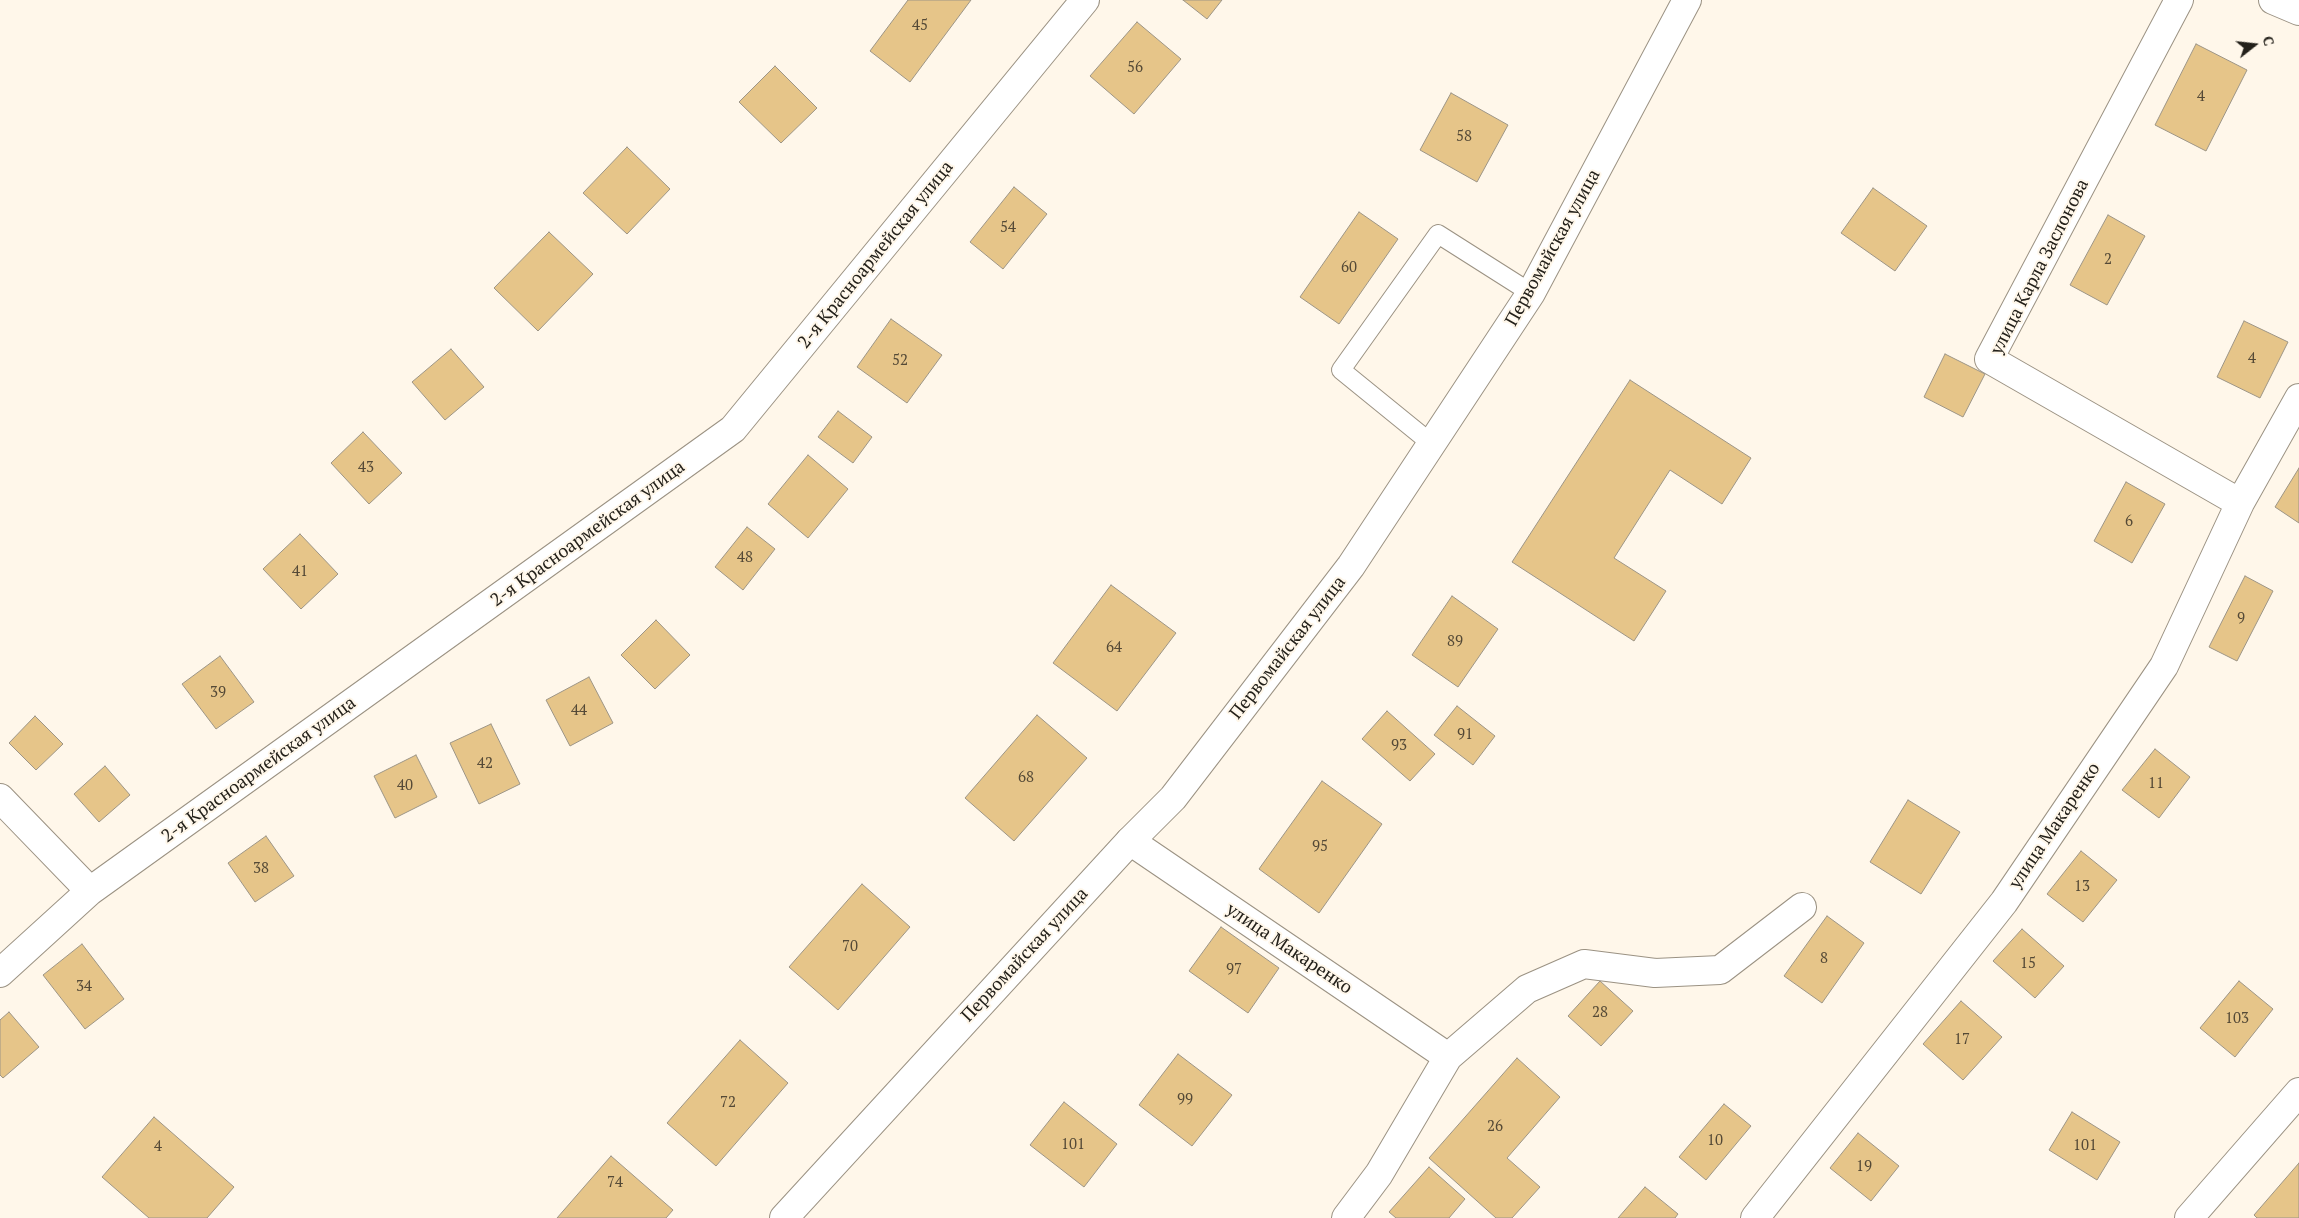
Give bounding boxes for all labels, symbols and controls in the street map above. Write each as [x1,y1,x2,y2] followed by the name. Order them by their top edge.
[912,17,928,35] house number: 45
[2229,20,2279,70] north arrow
[2259,34,2279,48] text: С
[1127,59,1143,77] house number: 56
[2197,88,2205,106] house number: 4
[1456,128,1472,146] house number: 58
[794,157,958,353] street label: 2-я Красноармейская улица
[1501,166,1605,330] street label: Первомайская улица
[1986,176,2094,358] street label: улица Карла Заслонова
[1000,219,1016,237] house number: 54
[2104,251,2112,269] house number: 2
[1341,259,1357,277] house number: 60
[2248,350,2256,368] house number: 4
[892,352,908,370] house number: 52
[487,456,689,612] street label: 2-я Красноармейская улица
[358,459,374,477] house number: 43
[2125,513,2133,531] house number: 6
[737,549,753,567] house number: 48
[292,563,308,581] house number: 41
[1225,572,1351,724] street label: Первомайская улица
[2237,610,2245,628] house number: 9
[1447,633,1463,651] house number: 89
[1106,639,1122,657] house number: 64
[210,684,226,702] house number: 39
[158,692,360,848] street label: 2-я Красноармейская улица
[571,702,587,720] house number: 44
[1457,726,1473,744] house number: 91
[1391,737,1407,755] house number: 93
[477,755,493,773] house number: 42
[2005,759,2105,893] street label: улица Макаренко
[1018,769,1034,787] house number: 68
[2148,775,2164,793] house number: 11
[397,777,413,795] house number: 40
[1312,838,1328,856] house number: 95
[253,860,269,878] house number: 38
[2074,878,2090,896] house number: 13
[957,883,1093,1027] street label: Первомайская улица
[1222,899,1356,999] street label: улица Макаренко
[842,938,858,956] house number: 70
[1820,950,1828,968] house number: 8
[2020,955,2036,973] house number: 15
[1226,961,1242,979] house number: 97
[76,978,92,996] house number: 34
[1592,1004,1608,1022] house number: 28
[2225,1010,2249,1028] house number: 103
[1954,1031,1970,1049] house number: 17
[1177,1091,1193,1109] house number: 99
[720,1094,736,1112] house number: 72
[1487,1118,1503,1136] house number: 26
[1707,1132,1723,1150] house number: 10
[1061,1136,1085,1154] house number: 101
[2073,1137,2097,1155] house number: 101
[154,1138,162,1156] house number: 4
[1856,1158,1872,1176] house number: 19
[607,1174,623,1192] house number: 74

